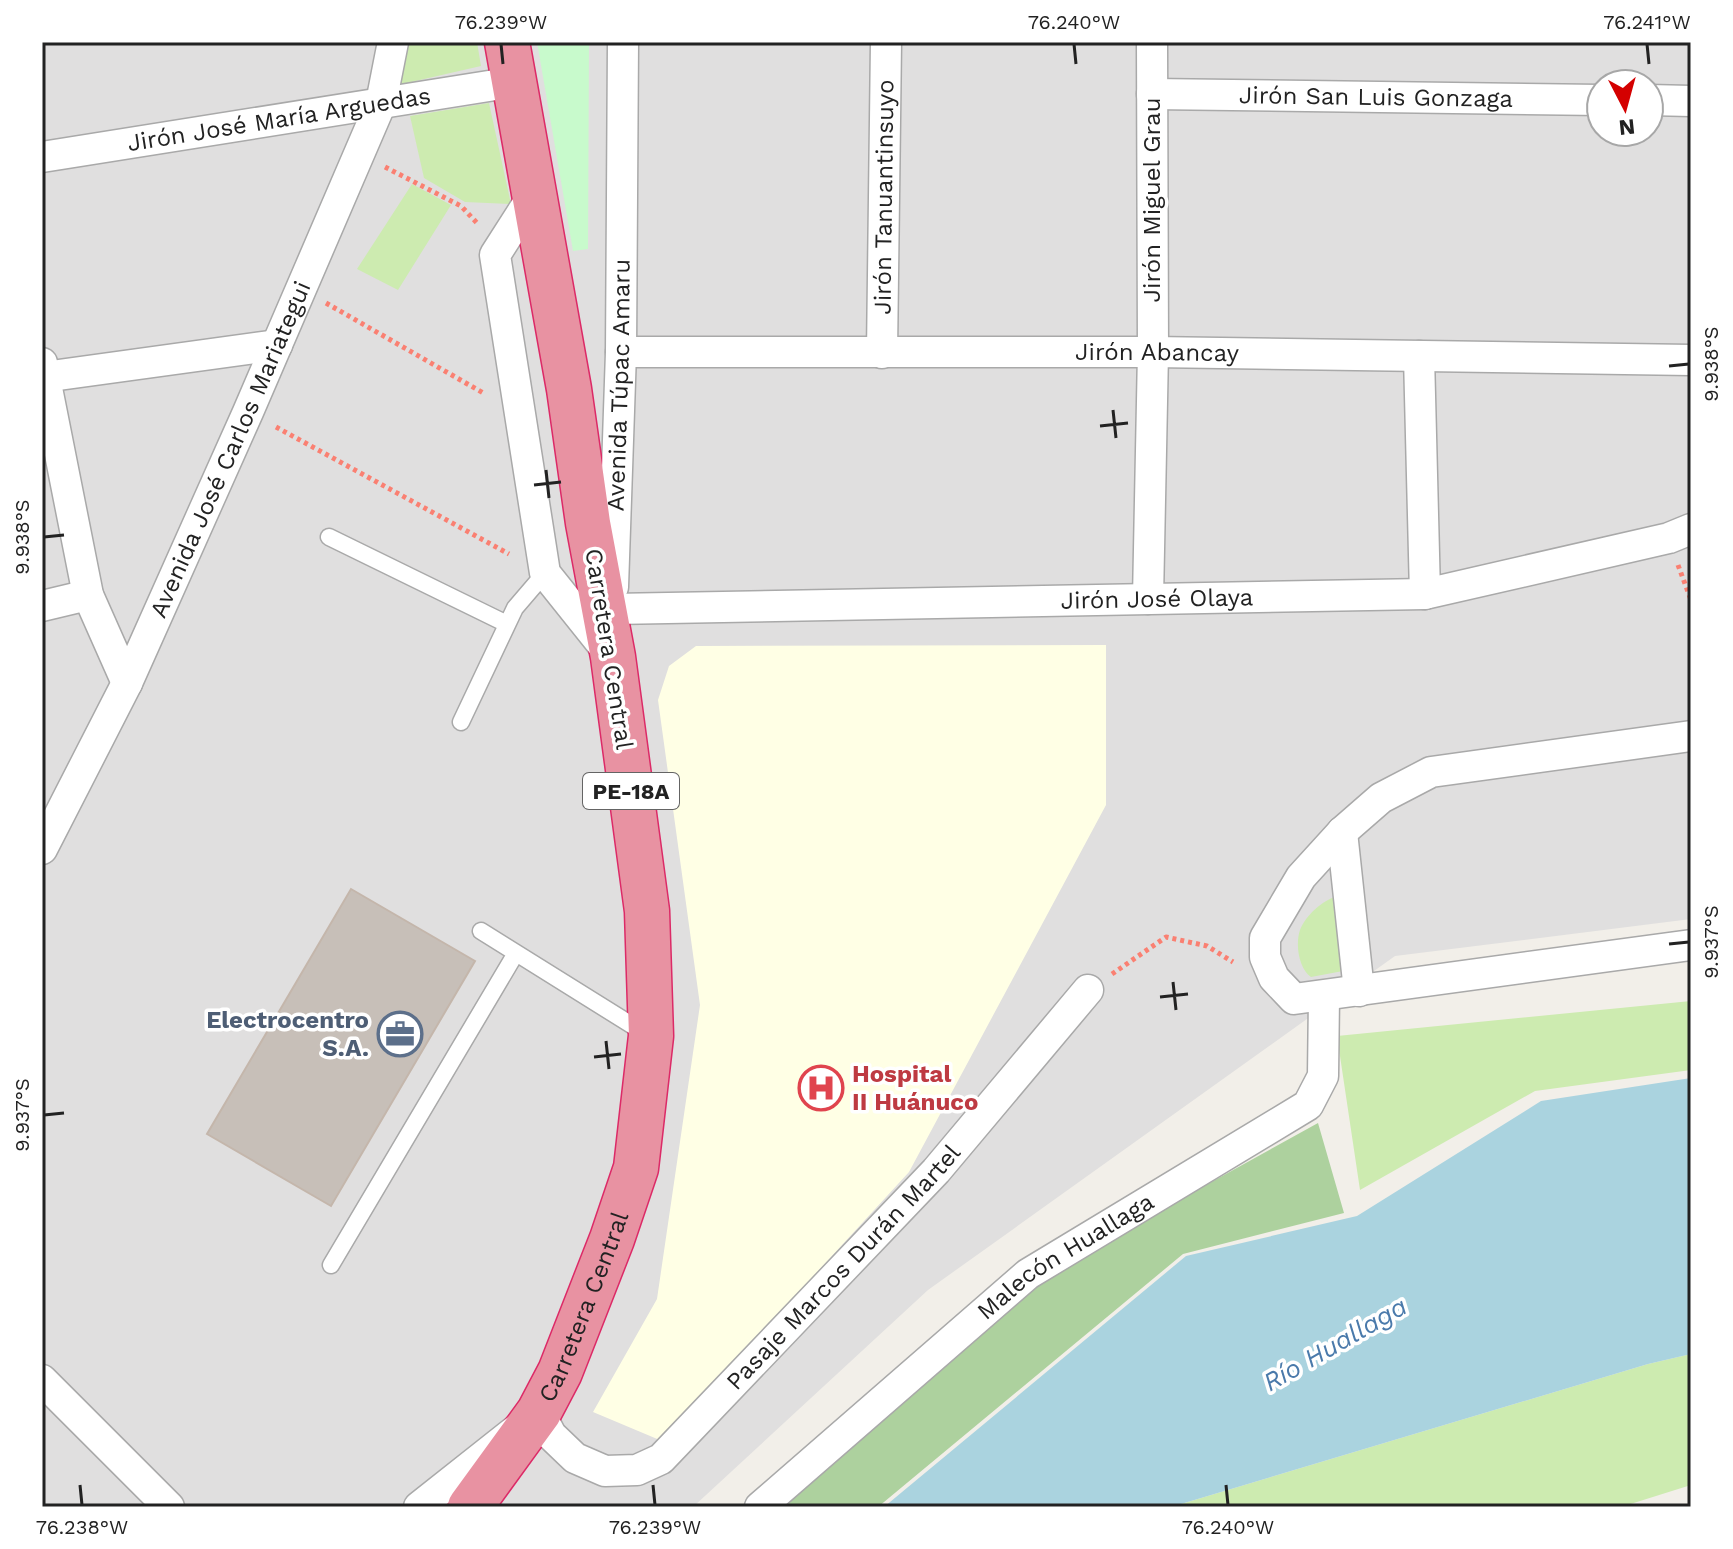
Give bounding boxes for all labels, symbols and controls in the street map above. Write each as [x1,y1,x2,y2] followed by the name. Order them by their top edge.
[455,10,547,34] text: 76.239°W
[1028,10,1120,34] text: 76.240°W
[1603,10,1691,34] text: 76.241°W
[1585,68,1665,148] north arrow
[868,79,900,315] street label: Jirón Tanuantinsuyo
[125,81,433,157] street label: Jirón José María Arguedas
[1239,81,1513,113] street label: Jirón San Luis Gonzaga
[1138,98,1166,302] street label: Jirón Miguel Grau
[1618,114,1636,141] text: N
[602,259,636,512] street label: Avenida Túpac Amaru
[144,277,317,622] street label: Avenida José Carlos Mariategui
[1699,326,1723,402] text: 9.938°S
[1075,338,1240,367] street label: Jirón Abancay
[10,499,34,575] text: 9.938°S
[579,547,639,752] street label: Carretera Central
[1060,583,1253,615] street label: Jirón José Olaya
[583,773,679,809] road number: PE-18A
[1699,905,1723,979] text: 9.937°S
[206,1006,369,1062] place label: Electrocentro S.A.
[376,1010,424,1058] office icon: Electrocentro S.A.
[852,1060,978,1116] place label: Hospital II Huánuco
[797,1064,845,1112] hospital icon: Hospital II Huánuco
[10,1078,34,1152] text: 9.937°S
[721,1138,967,1396] street label: Pasaje Marcos Durán Martel
[972,1188,1159,1326] street label: Malecón Huallaga
[533,1207,634,1407] street label: Carretera Central
[1258,1291,1412,1397] water label: Río Huallaga
[36,1515,128,1539] text: 76.238°W
[609,1515,701,1539] text: 76.239°W
[1182,1515,1274,1539] text: 76.240°W

